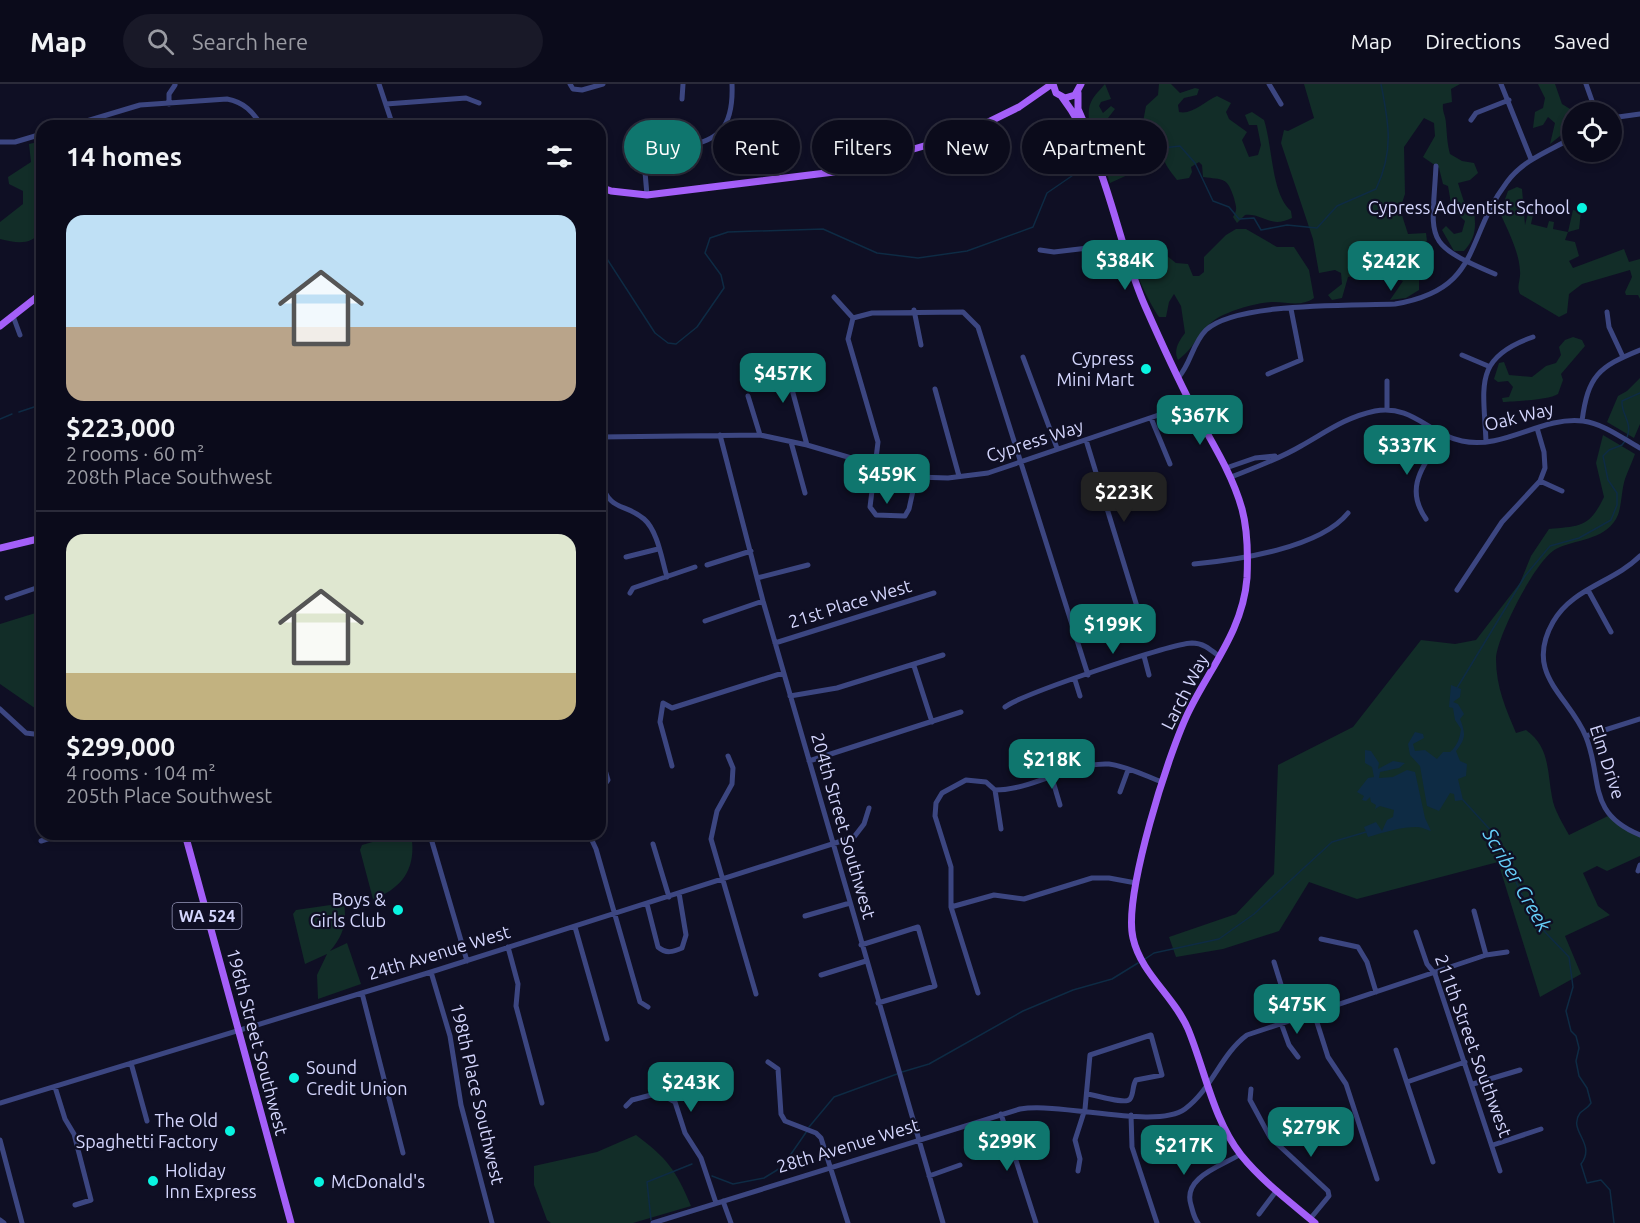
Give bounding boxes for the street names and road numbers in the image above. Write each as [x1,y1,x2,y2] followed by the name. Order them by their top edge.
[1482,398,1556,434] street label: Oak Way
[984,415,1086,465] street label: Cypress Way
[786,575,914,631] street label: 21st Place West
[1157,650,1212,733] street label: Larch Way
[1587,722,1629,801] street label: Elm Drive
[808,730,880,921] street label: 204th Street Southwest
[172,903,242,929] road number: WA 524
[365,921,512,983] street label: 24th Avenue West
[223,946,293,1137] street label: 196th Street Southwest
[1432,952,1516,1140] street label: 211th Street Southwest
[447,1001,509,1186] street label: 198th Place Southwest
[774,1114,921,1176] street label: 28th Avenue West

